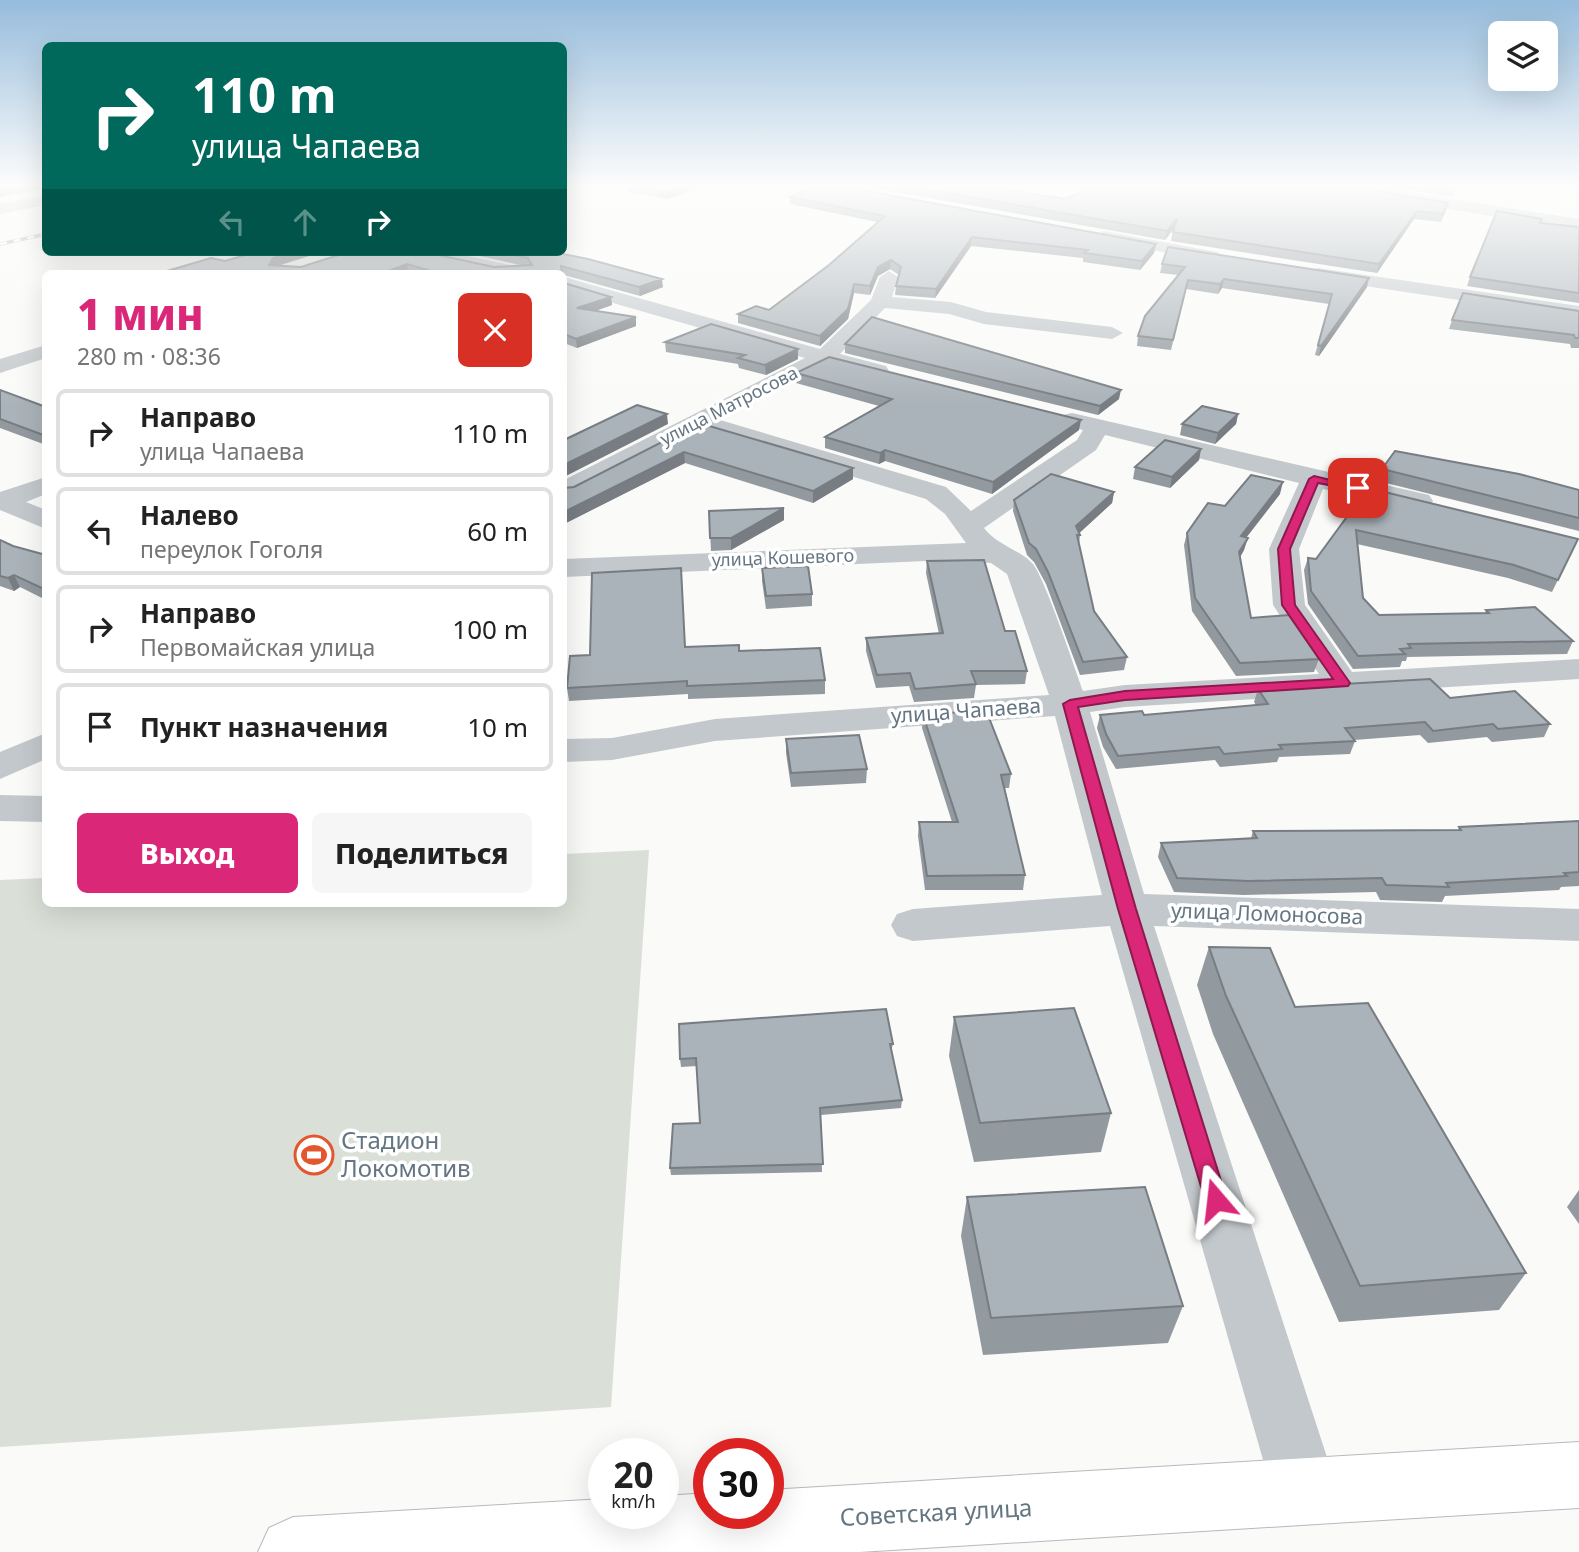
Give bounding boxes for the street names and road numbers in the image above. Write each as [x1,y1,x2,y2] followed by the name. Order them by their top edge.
[656,360,801,450] street label: улица Матросова
[711,543,855,571] street label: улица Кошевого
[890,691,1042,729] street label: улица Чапаева
[1170,896,1364,930] street label: улица Ломоносова
[839,1490,1033,1533] street label: Советская улица

